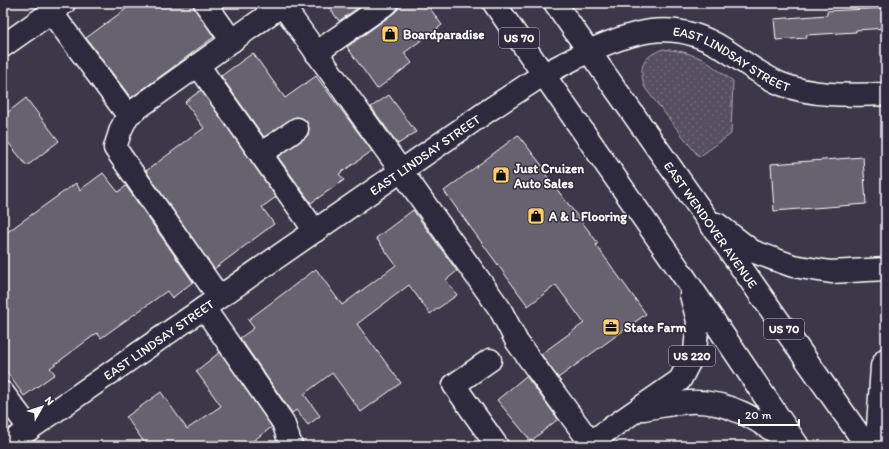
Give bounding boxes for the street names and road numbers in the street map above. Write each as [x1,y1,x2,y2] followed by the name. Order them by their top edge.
[672,23,793,94] street label: EAST LINDSAY STREET
[499,28,539,48] road number: US 70
[367,111,483,198] street label: EAST LINDSAY STREET
[661,158,761,291] street label: EAST WENDOVER AVENUE
[100,295,217,383] street label: EAST LINDSAY STREET
[764,319,804,339] road number: US 70
[669,346,715,366] road number: US 220

